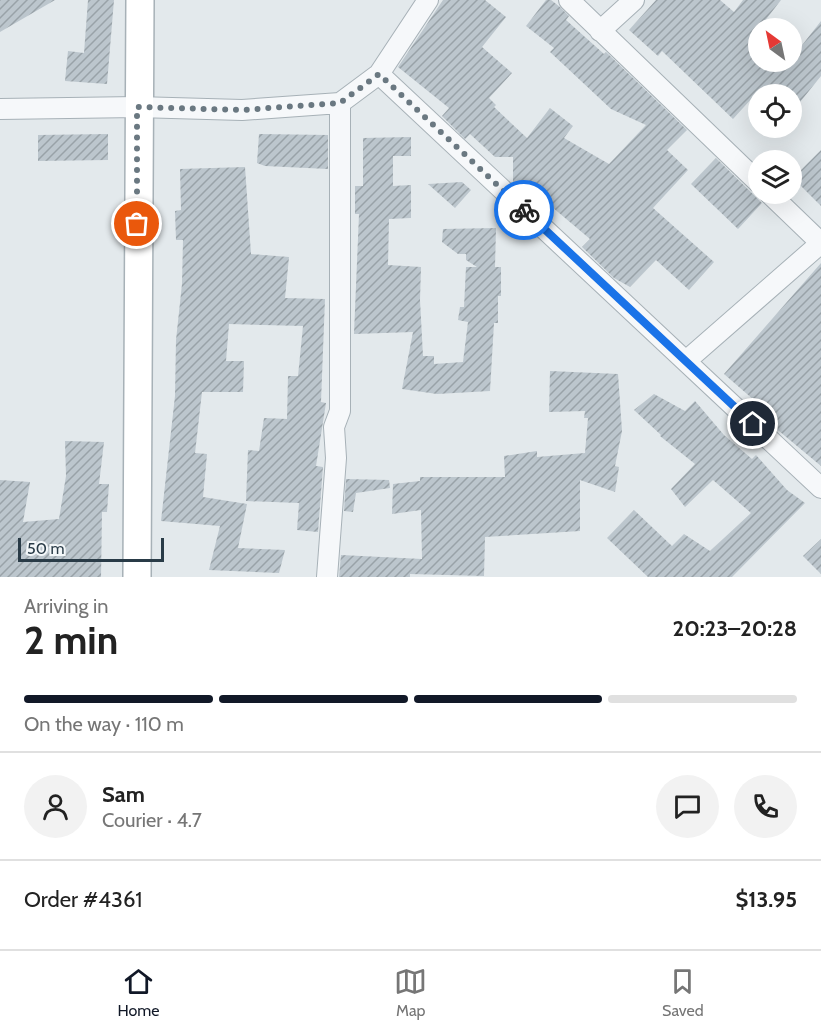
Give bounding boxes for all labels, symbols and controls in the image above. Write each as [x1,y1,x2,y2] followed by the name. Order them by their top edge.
[748,18,802,72] north arrow
[748,18,802,204] map controls
[748,84,802,138] button: locate
[748,150,802,204] button: layers
[494,180,554,240] courier
[508,194,541,227] icon: bike
[111,198,162,249] pin
[120,207,153,240] icon: bag
[727,398,778,449] pin
[736,407,769,440] icon: home
[18,535,164,562] scale bar
[27,539,64,558] text: 50 m
[24,594,108,618] text: Arriving in
[673,615,797,642] text: 20:23–20:28
[24,616,118,664] text: 2 min
[24,712,184,736] text: On the way · 110 m
[24,775,87,838] button: person
[656,775,719,838] button: chat
[734,775,797,838] button: phone
[102,781,145,808] text: Sam
[102,808,202,832] text: Courier · 4.7
[24,886,142,913] text: Order #4361
[736,886,797,913] text: $13.95
[117,965,160,1020] tab: Home
[394,965,427,1020] tab: Map
[662,965,704,1020] tab: Saved

